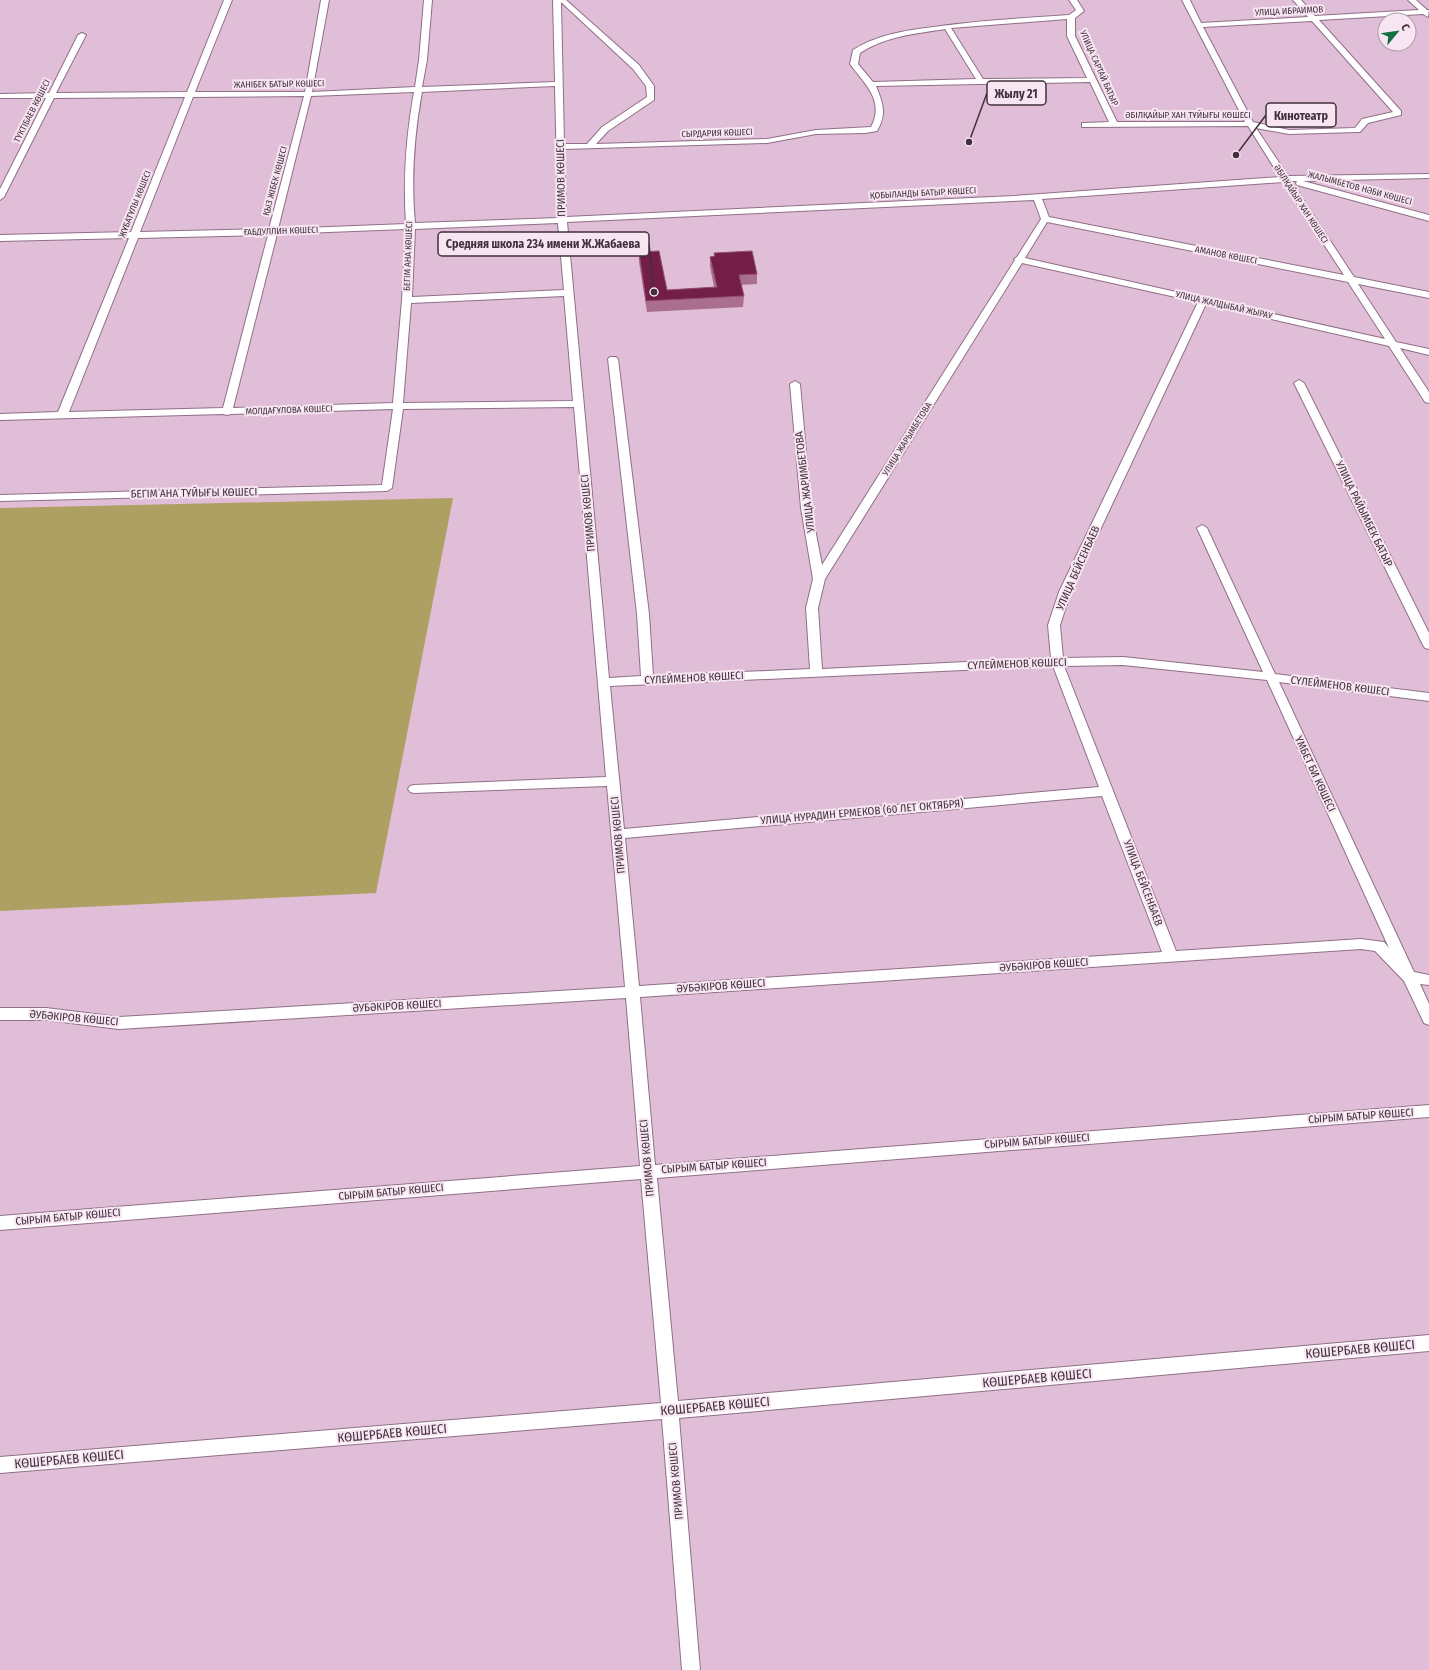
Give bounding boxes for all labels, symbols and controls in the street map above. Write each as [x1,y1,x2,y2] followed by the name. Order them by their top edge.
[1253,4,1324,18] street label: УЛИЦА ИБРАИМОВ
[1377,12,1417,52] north arrow
[1398,22,1413,33] text: С
[1077,27,1121,108] street label: УЛИЦА САРТАЙ БАТЫР
[12,78,52,144] street label: ТҮКТІБАЕВ КӨШЕСІ
[234,78,324,90] street label: ЖАНІБЕК БАТЫР КӨШЕСІ
[987,81,1046,105] callout: Жылу 21
[993,87,1038,101] text: Жылу 21
[1266,103,1336,127] callout: Кинотеатр
[1125,109,1251,120] street label: ӘБІЛҚАЙЫР ХАН ТҰЙЫҒЫ КӨШЕСІ
[1274,109,1328,123] text: Кинотеатр
[681,127,753,139] street label: СЫРДАРИЯ КӨШЕСІ
[554,139,568,217] street label: ПРИМОВ КӨШЕСІ
[261,145,289,217] street label: ҚЫЗ ЖІБЕК КӨШЕСІ
[1272,162,1331,245] street label: ӘБІЛҚАЙЫР ХАН КӨШЕСІ
[117,169,153,239] street label: ЖҰБАТҰЛЫ КӨШЕСІ
[1307,169,1413,207] street label: ЖАЛЫМБЕТОВ НӘБИ КӨШЕСІ
[870,185,976,201] street label: ҚОБЫЛАНДЫ БАТЫР КӨШЕСІ
[402,221,414,291] street label: БЕГІМ АНА КӨШЕСІ
[244,225,318,237] street label: ҒАБДУЛЛИН КӨШЕСІ
[438,232,649,256] callout: Средняя школа 234 имени Ж.Жабаева
[446,237,640,251] text: Средняя школа 234 имени Ж.Жабаева
[1194,244,1258,266] street label: АМАНОВ КӨШЕСІ
[1174,288,1274,321] street label: УЛИЦА ЖАЛДЫБАЙ ЖЫРАУ
[880,400,934,478] street label: УЛИЦА ЖАРЫМБЕТОВА
[245,403,333,417] street label: МОЛДАҒҰЛОВА КӨШЕСІ
[792,430,818,534] street label: УЛИЦА ЖАРИМБЕТОВА
[1332,458,1395,569] street label: УЛИЦА РАЙЫМБЕК БАТЫР
[578,474,598,552] street label: ПРИМОВ КӨШЕСІ
[131,485,257,501] street label: БЕГІМ АНА ТҰЙЫҒЫ КӨШЕСІ
[1053,524,1102,613] street label: УЛИЦА БЕЙСЕНБАЕВ
[967,656,1067,672] street label: СҮЛЕЙМЕНОВ КӨШЕСІ
[644,669,744,687] street label: СҮЛЕЙМЕНОВ КӨШЕСІ
[1290,673,1390,699] street label: СҮЛЕЙМЕНОВ КӨШЕСІ
[1292,734,1338,814] street label: ҮМБЕТ БИ КӨШЕСІ
[608,796,628,874] street label: ПРИМОВ КӨШЕСІ
[759,797,964,827] street label: УЛИЦА НУРАДИН ЕРМЕКОВ (60 ЛЕТ ОКТЯБРЯ)
[1120,837,1165,928] street label: УЛИЦА БЕЙСЕНБАЕВ
[999,955,1089,975] street label: ӘУБӘКІРОВ КӨШЕСІ
[676,976,766,996] street label: ӘУБӘКІРОВ КӨШЕСІ
[352,997,442,1015] street label: ӘУБӘКІРОВ КӨШЕСІ
[29,1008,119,1028] street label: ӘУБӘКІРОВ КӨШЕСІ
[1308,1106,1414,1126] street label: СЫРЫМ БАТЫР КӨШЕСІ
[637,1119,657,1197] street label: ПРИМОВ КӨШЕСІ
[984,1131,1090,1151] street label: СЫРЫМ БАТЫР КӨШЕСІ
[661,1156,767,1176] street label: СЫРЫМ БАТЫР КӨШЕСІ
[338,1181,444,1203] street label: СЫРЫМ БАТЫР КӨШЕСІ
[15,1206,121,1228] street label: СЫРЫМ БАТЫР КӨШЕСІ
[1305,1337,1415,1361] street label: КӨШЕРБАЕВ КӨШЕСІ
[982,1366,1092,1390] street label: КӨШЕРБАЕВ КӨШЕСІ
[660,1394,770,1418] street label: КӨШЕРБАЕВ КӨШЕСІ
[337,1421,447,1445] street label: КӨШЕРБАЕВ КӨШЕСІ
[666,1442,686,1520] street label: ПРИМОВ КӨШЕСІ
[14,1447,124,1471] street label: КӨШЕРБАЕВ КӨШЕСІ

